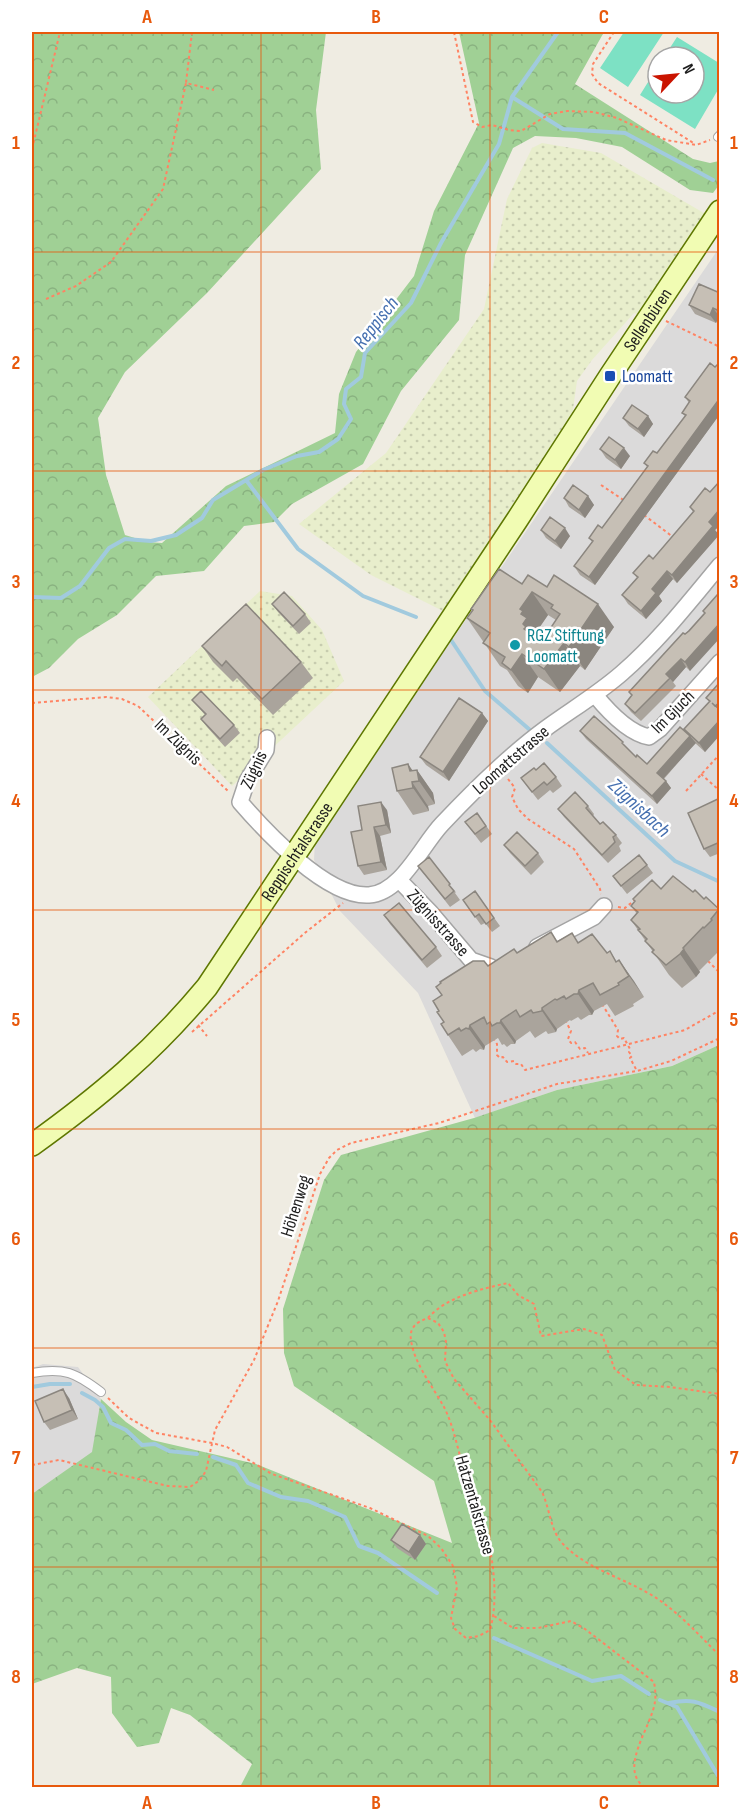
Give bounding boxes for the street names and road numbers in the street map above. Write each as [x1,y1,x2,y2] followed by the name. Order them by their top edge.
[619,284,676,355] street label: Sellenbüren
[647,686,699,738] street label: Im Gjuch
[150,714,206,770] street label: Im Zügnis
[468,721,554,799] street label: Loomattstrasse
[236,748,272,792] street label: Zügnis
[256,798,337,905] street label: Reppischtalstrasse
[402,885,474,961] street label: Zügnisstrasse
[276,1172,316,1240] street label: Höhenweg
[451,1453,499,1557] street label: Hatzentalstrasse

